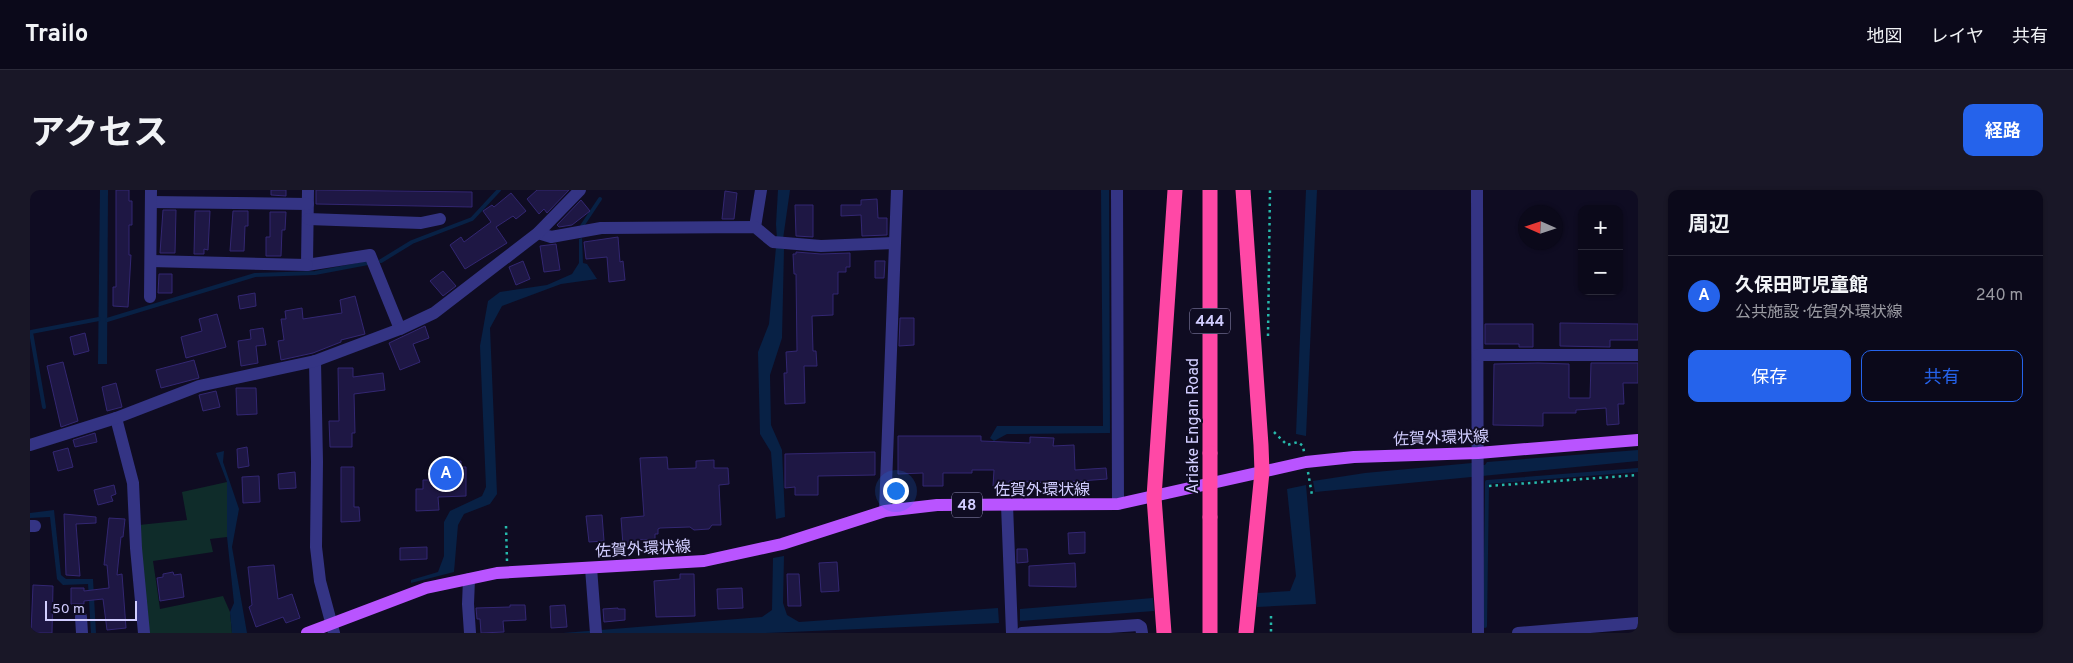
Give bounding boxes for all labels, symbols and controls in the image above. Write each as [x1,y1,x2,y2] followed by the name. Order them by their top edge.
[25,20,88,50] text: Trailo
[1867,26,1903,49] text: 地図
[1931,26,1984,49] text: レイヤ
[2012,26,2048,49] text: 共有
[1963,104,2043,156] button: 経路
[30,113,168,157] text: アクセス
[1518,205,1563,250] north arrow
[1578,205,1623,295] map controls
[1578,205,1623,250] button: +
[1688,212,1730,239] text: 周辺
[1578,250,1623,295] button: −
[1735,274,1868,298] text: 久保田町児童館
[1698,286,1710,306] text: A
[1976,286,2023,306] text: 240 m
[1735,303,1903,323] text: 公共施設 · 佐賀外環状線
[1190,308,1230,334] road number: 444
[1688,350,1851,402] button: 保存
[1861,350,2023,402] button: 共有
[1184,358,1204,494] street label: Ariake Engan Road
[1393,427,1489,451] street label: 佐賀外環状線
[430,455,462,493] pin: A
[883,478,909,504] your location
[994,481,1090,501] street label: 佐賀外環状線
[952,492,982,518] road number: 48
[595,537,692,562] street label: 佐賀外環状線
[45,598,138,621] scale bar
[52,601,85,618] text: 50 m

